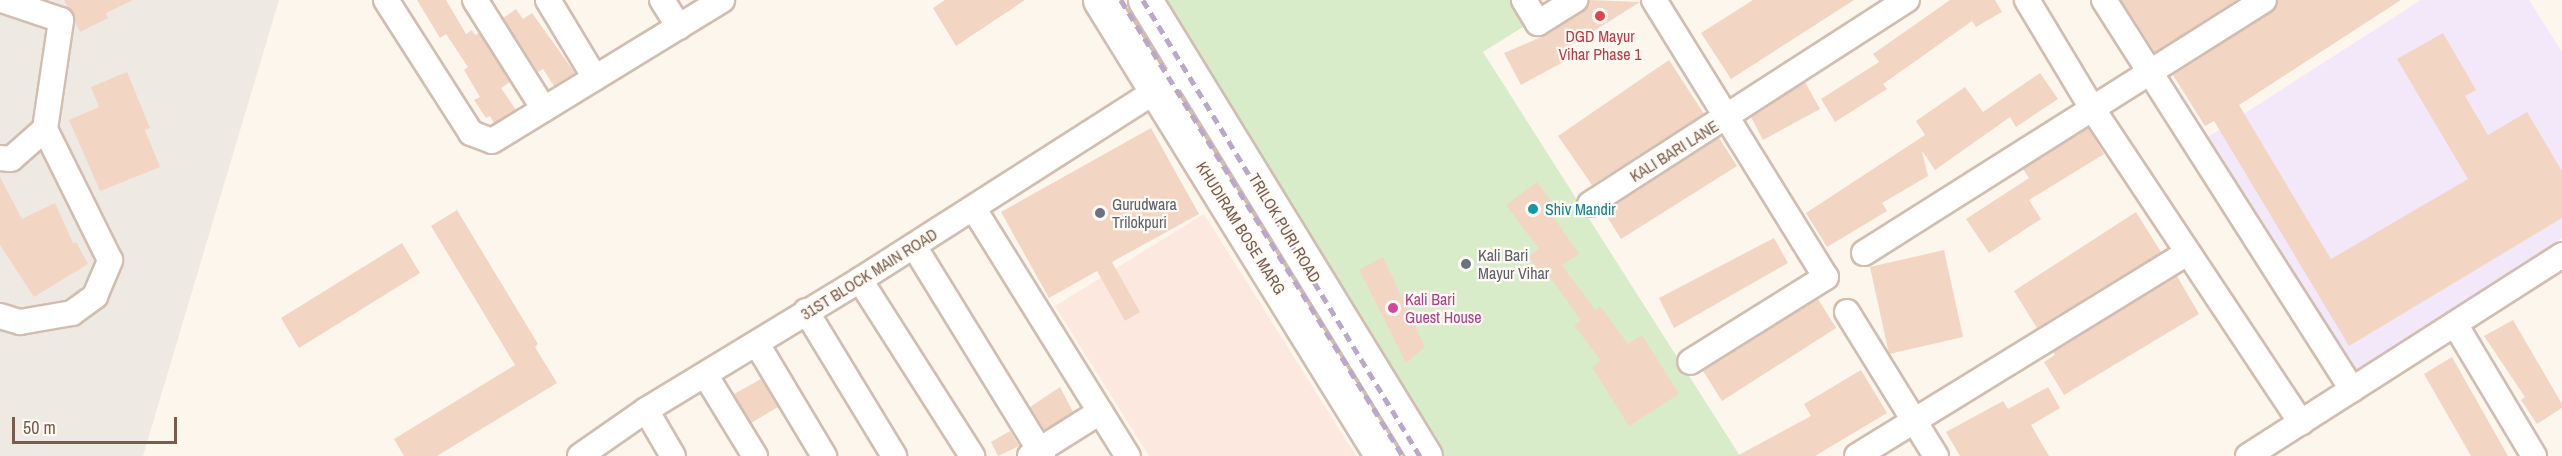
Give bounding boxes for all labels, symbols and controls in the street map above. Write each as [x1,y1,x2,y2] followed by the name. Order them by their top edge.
[1591,7,1609,25] marker: DGD Mayur Vihar Phase 1
[1559,26,1641,64] place label: DGD Mayur Vihar Phase 1
[1626,116,1722,186] street label: KALI BARI LANE
[1192,158,1290,298] street label: KHUDIRAM BOSE MARG
[1245,170,1325,286] street label: TRILOK PURI ROAD
[1112,194,1177,232] place label: Gurudwara Trilokpuri
[1545,199,1616,219] place label: Shiv Mandir
[1526,202,1540,216] marker: Shiv Mandir
[1093,206,1107,220] marker: Gurudwara Trilokpuri
[797,224,941,324] street label: 31ST BLOCK MAIN ROAD
[1478,245,1549,283] place label: Kali Bari Mayur Vihar
[1459,257,1473,271] marker: Kali Bari Mayur Vihar
[1405,289,1482,327] place label: Kali Bari Guest House
[1386,301,1400,315] marker: Kali Bari Guest House
[15,405,180,443] scale bar
[23,415,56,440] text: 50 m

